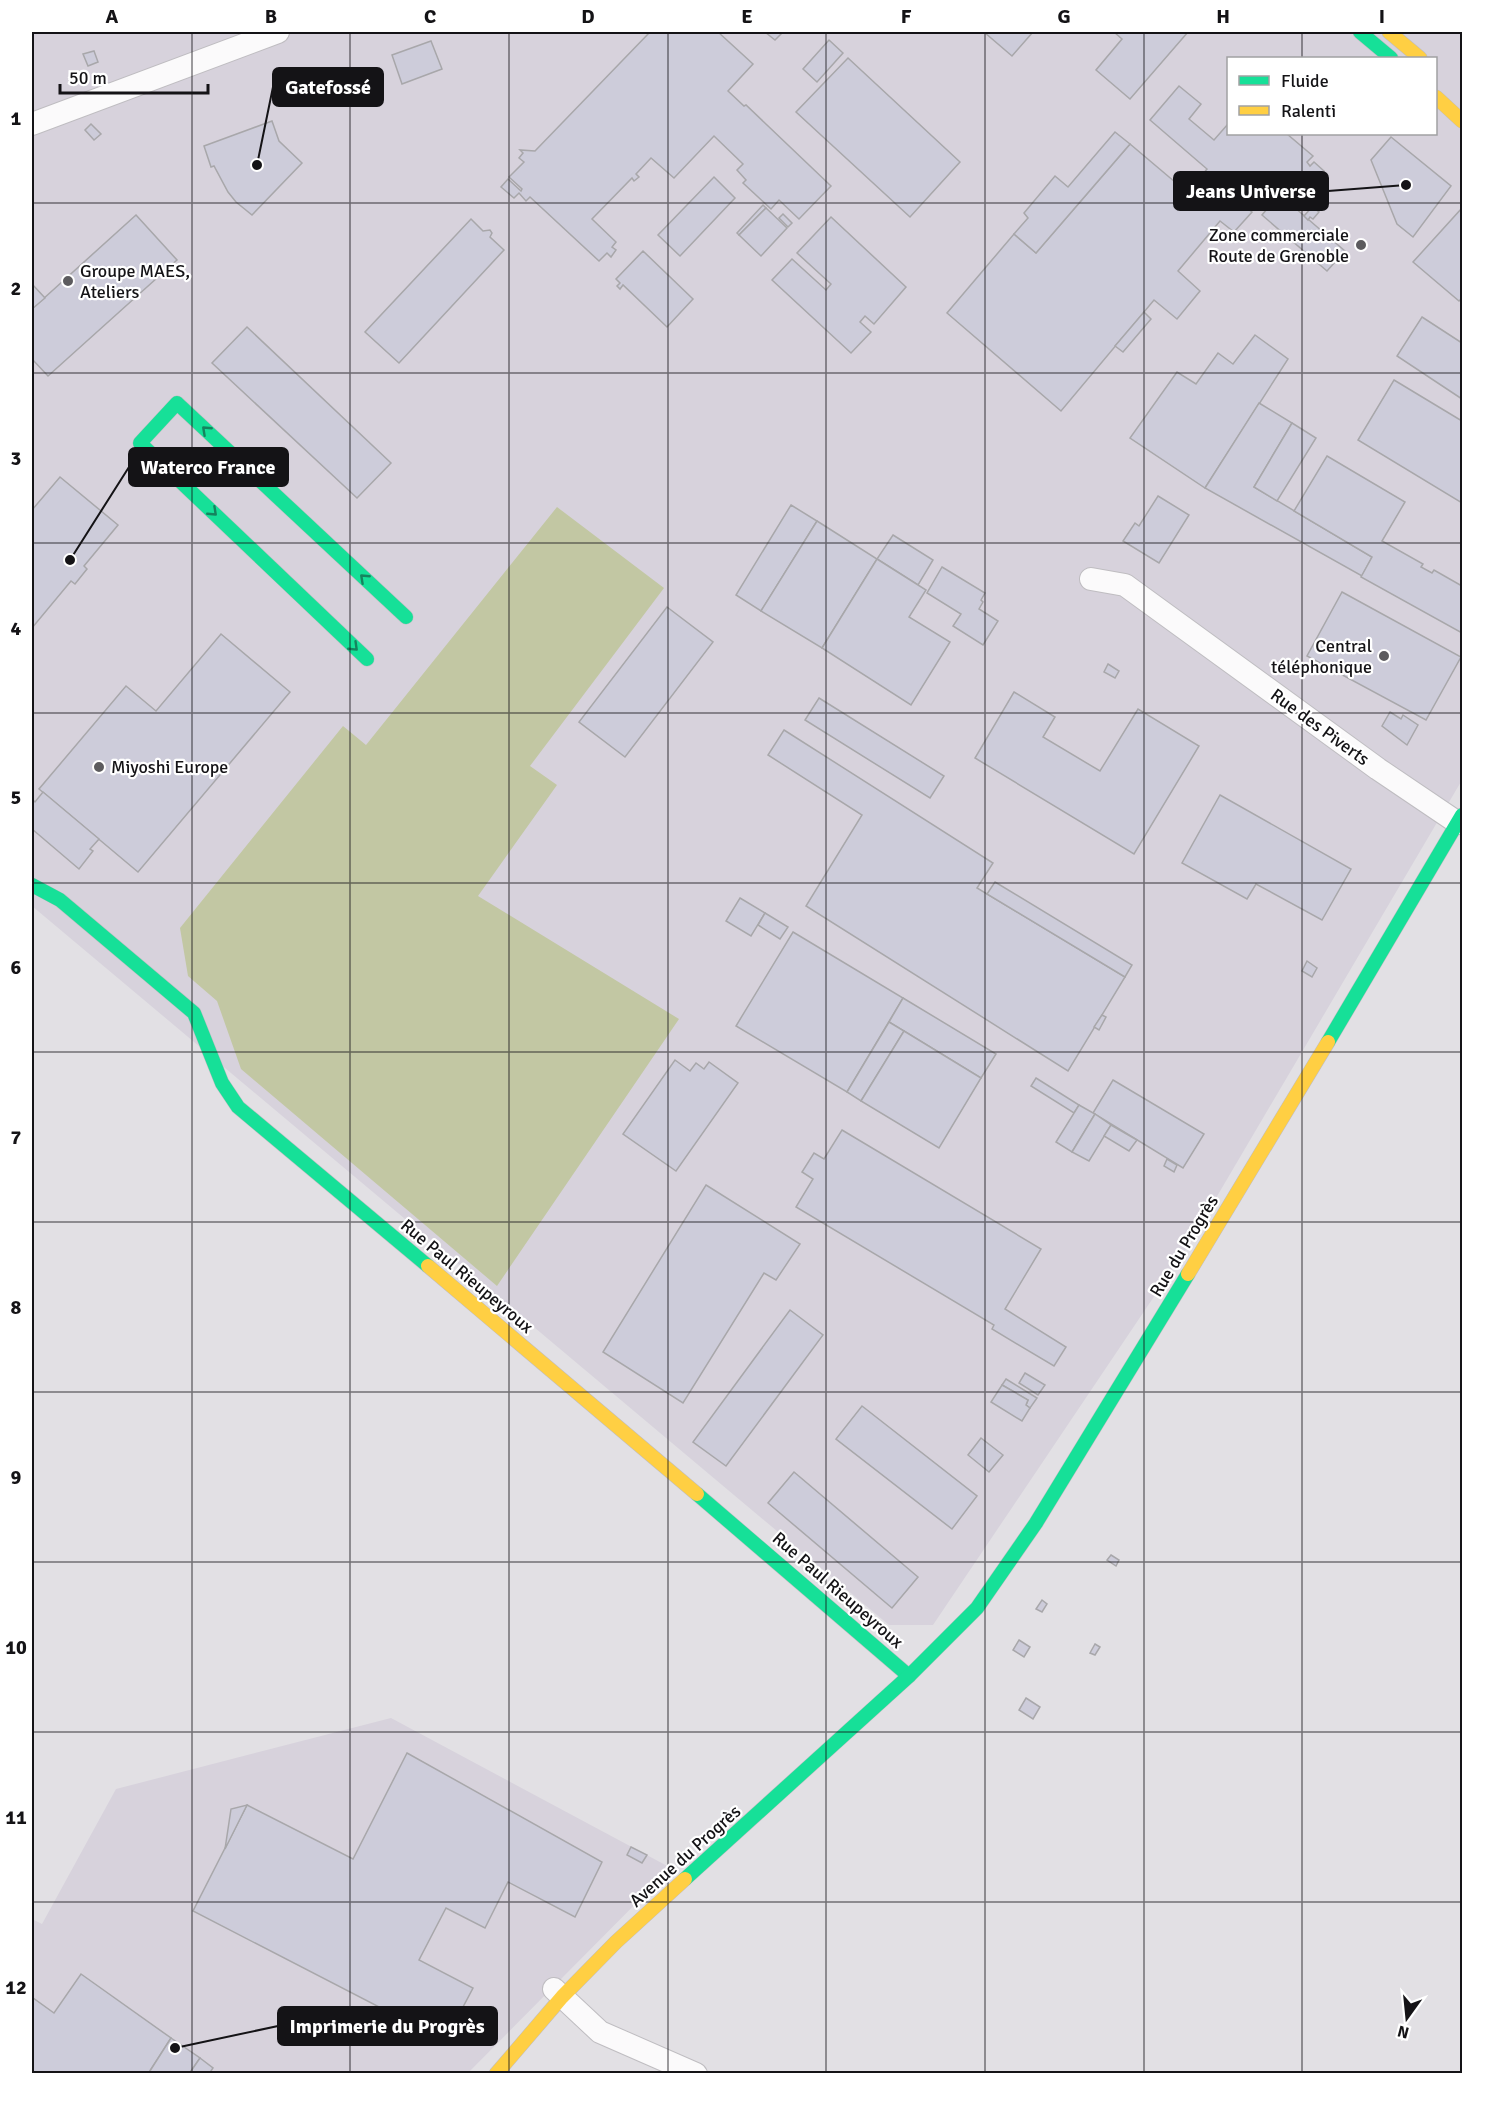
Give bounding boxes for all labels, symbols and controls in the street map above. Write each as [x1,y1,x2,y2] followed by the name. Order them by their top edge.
[106,4,119,29] text: A
[265,4,277,29] text: B
[424,4,436,29] text: C
[581,4,595,29] text: D
[741,4,753,29] text: E
[901,4,912,29] text: F
[1057,4,1071,29] text: G
[1216,4,1230,29] text: H
[1379,4,1385,29] text: I
[60,57,208,95] scale bar
[1227,57,1437,135] legend
[69,67,107,89] text: 50 m
[273,68,383,106] callout: Gatefossé
[1281,70,1329,92] text: Fluide
[285,75,371,100] text: Gatefossé
[1281,100,1336,122] text: Ralenti
[11,106,22,131] text: 1
[1174,172,1328,210] callout: Jeans Universe
[1186,179,1316,204] text: Jeans Universe
[1208,224,1349,267] place label: Zone commerciale Route de Grenoble
[1354,238,1368,252] marker: Zone commerciale Route de Grenoble
[80,260,190,303] place label: Groupe MAES, Ateliers
[61,274,75,288] marker: Groupe MAES, Ateliers
[11,276,21,301] text: 2
[202,426,213,437] one-way arrow
[11,446,21,471] text: 3
[129,448,288,486] callout: Waterco France
[140,455,276,480] text: Waterco France
[205,505,216,516] one-way arrow
[360,574,371,585] one-way arrow
[11,616,22,641] text: 4
[1271,635,1372,678] place label: Central téléphonique
[347,639,358,650] one-way arrow
[1377,649,1391,663] marker: Central téléphonique
[1266,684,1374,770] street label: Rue des Piverts
[111,756,228,778] place label: Miyoshi Europe
[92,760,106,774] marker: Miyoshi Europe
[11,785,21,810] text: 5
[11,955,22,980] text: 6
[11,1125,22,1150] text: 7
[1145,1191,1223,1301] street label: Rue du Progrès
[396,1214,538,1338] street label: Rue Paul Rieupeyroux
[11,1295,22,1320] text: 8
[11,1465,22,1490] text: 9
[768,1527,908,1653] street label: Rue Paul Rieupeyroux
[5,1635,27,1660] text: 10
[625,1800,745,1912] street label: Avenue du Progrès
[5,1805,27,1830] text: 11
[5,1975,27,2000] text: 12
[1377,1988,1437,2048] north arrow
[278,2007,497,2045] callout: Imprimerie du Progrès
[289,2014,485,2039] text: Imprimerie du Progrès
[1395,2020,1411,2043] text: N

